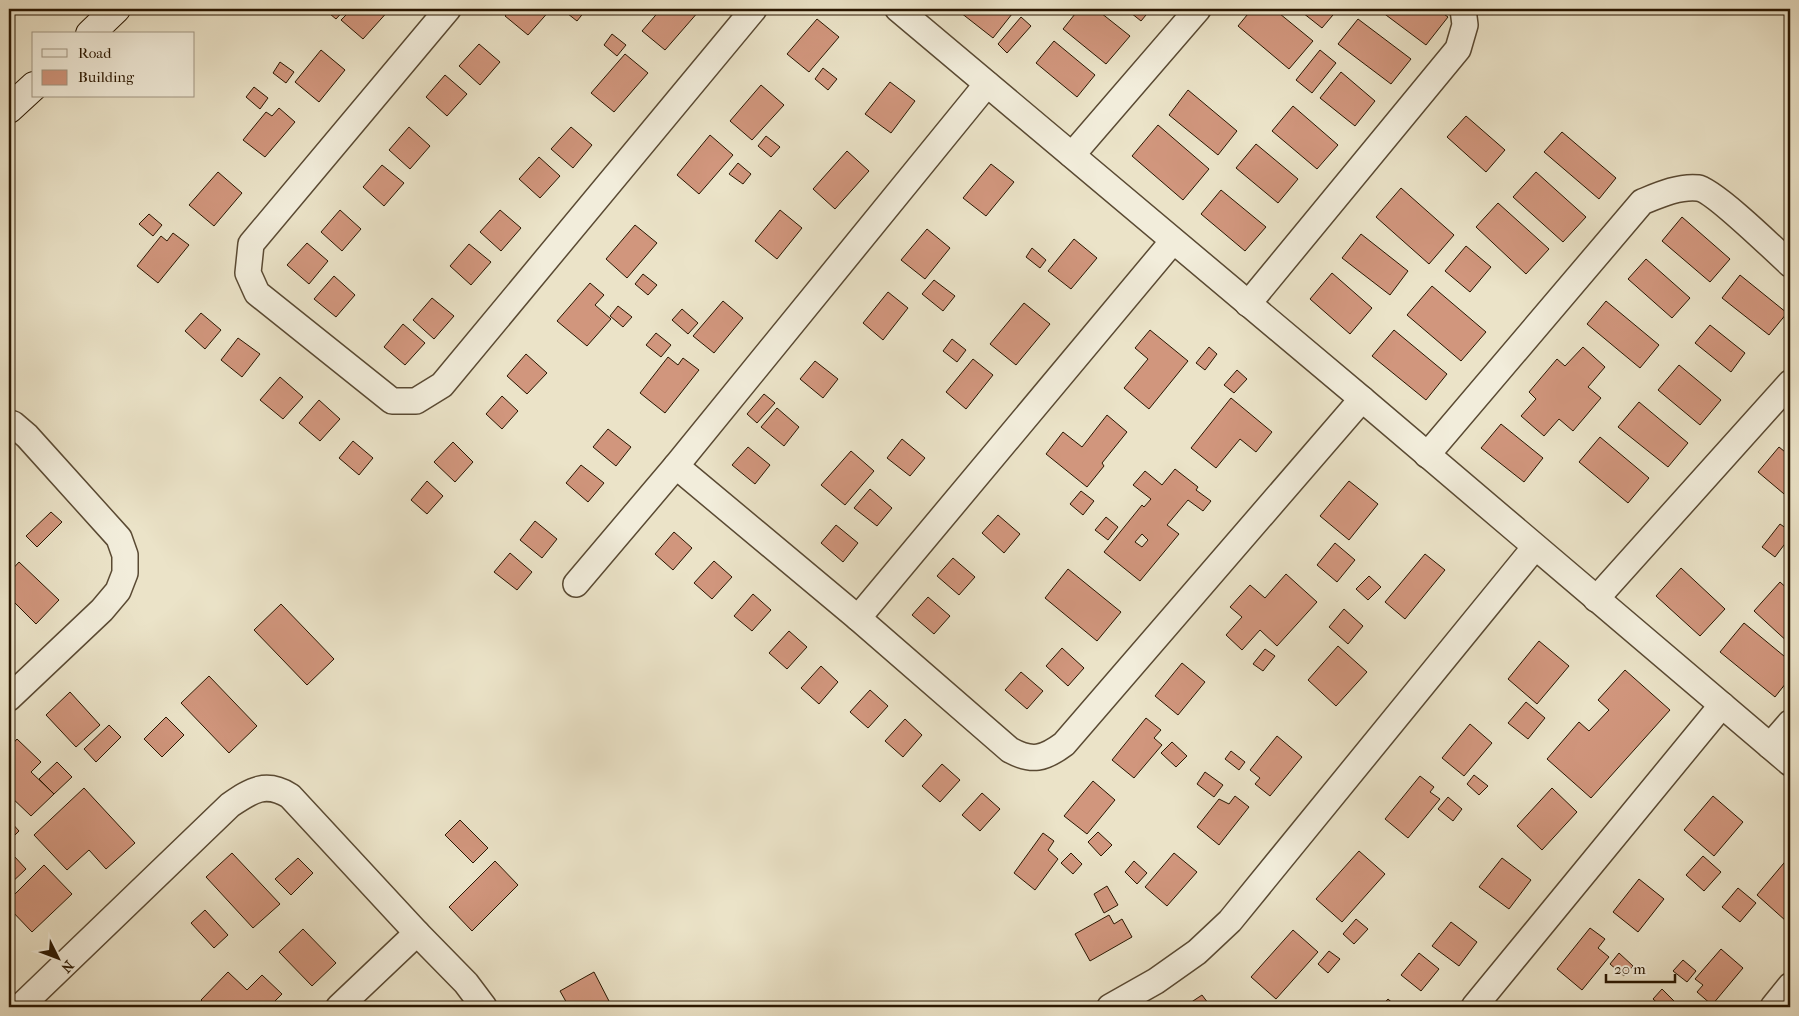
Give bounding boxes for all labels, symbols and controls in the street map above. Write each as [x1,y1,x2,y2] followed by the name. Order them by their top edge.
[32,32,195,98] legend
[78,44,112,62] text: Road
[78,68,135,86] text: Building
[32,934,82,984] north arrow
[1606,951,1675,983] scale bar
[57,957,77,976] text: N
[1614,960,1646,978] text: 20 m

